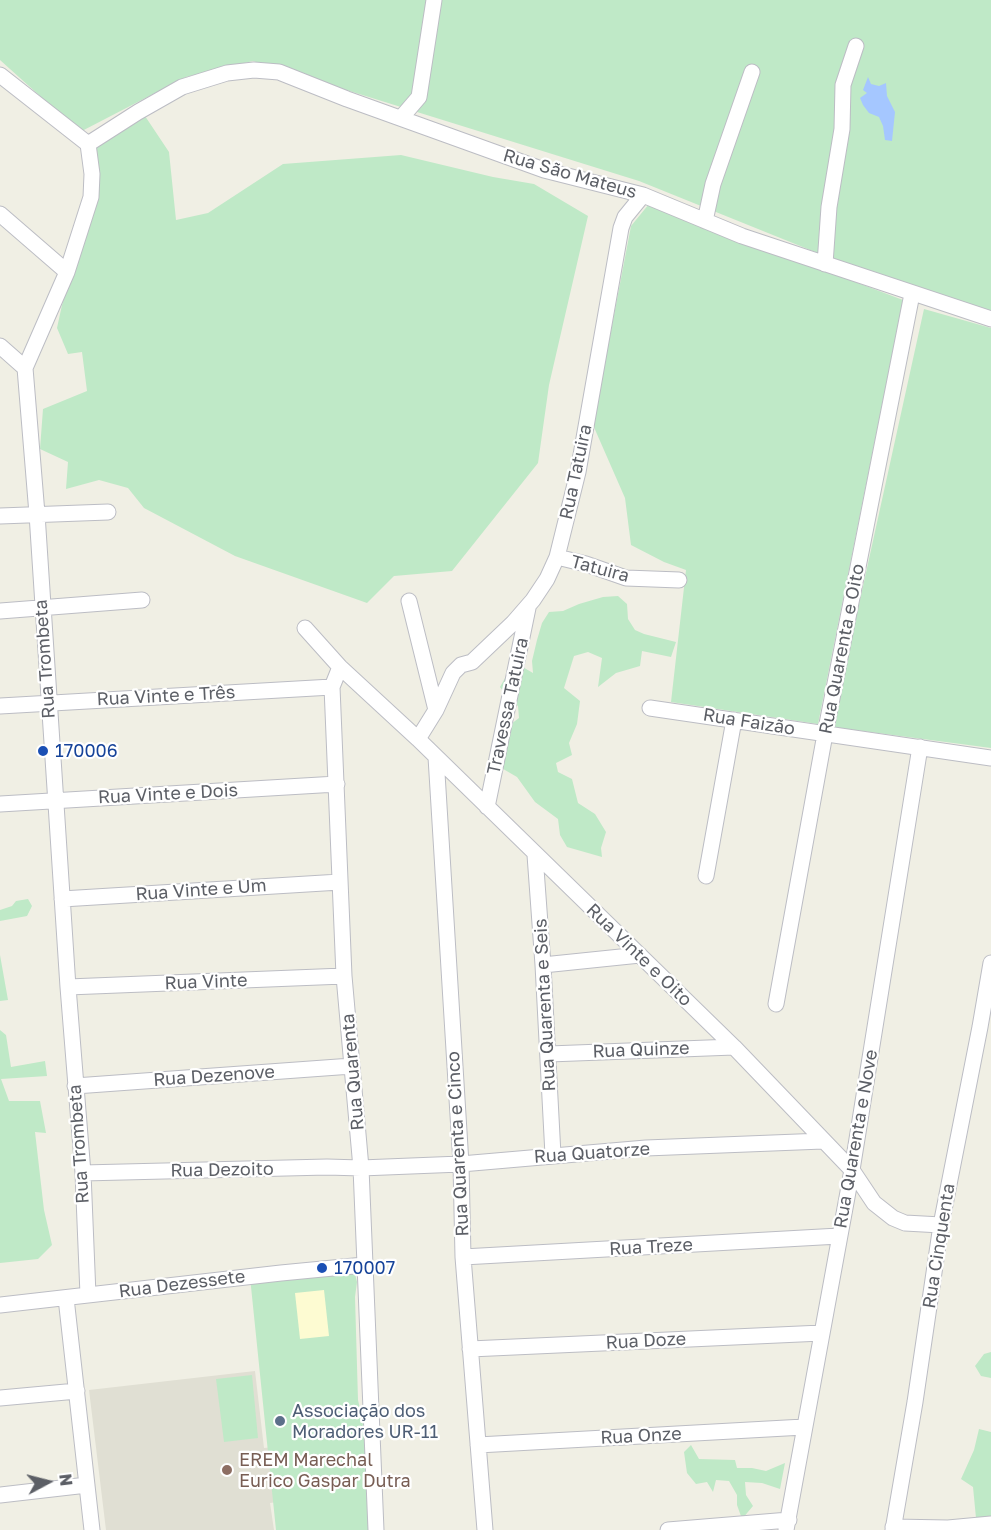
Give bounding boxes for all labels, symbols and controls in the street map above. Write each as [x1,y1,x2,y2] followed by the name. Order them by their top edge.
[501,145,639,203] street label: Rua São Mateus
[555,422,597,522] street label: Rua Tatuira
[568,551,632,587] street label: Tatuira
[815,562,869,736] street label: Rua Quarenta e Oito
[30,599,60,719] street label: Rua Trombeta
[483,636,533,776] street label: Travessa Tatuira
[96,682,236,710] street label: Rua Vinte e Três
[701,704,797,740] street label: Rua Faizão
[55,740,118,762] place label: 170006
[36,744,50,758] marker: 170006
[98,780,238,808] street label: Rua Vinte e Dois
[135,875,267,905] street label: Rua Vinte e Um
[582,899,696,1011] street label: Rua Vinte e Oito
[530,918,560,1092] street label: Rua Quarenta e Seis
[164,970,248,994] street label: Rua Vinte
[337,1013,369,1131] street label: Rua Quarenta
[592,1038,690,1062] street label: Rua Quinze
[830,1048,882,1230] street label: Rua Quarenta e Nove
[442,1051,474,1237] street label: Rua Quarenta e Cinco
[153,1061,275,1091] street label: Rua Dezenove
[64,1084,94,1204] street label: Rua Trombeta
[533,1138,651,1168] street label: Rua Quatorze
[170,1158,274,1182] street label: Rua Dezoito
[918,1182,960,1310] street label: Rua Cinquenta
[609,1234,693,1260] street label: Rua Treze
[334,1257,395,1279] place label: 170007
[315,1261,329,1275] marker: 170007
[118,1266,246,1302] street label: Rua Dezessete
[605,1328,687,1354] street label: Rua Doze
[292,1400,438,1442] place label: Associação dos Moradores UR-11
[273,1414,287,1428] marker: Associação dos Moradores UR-11
[600,1423,682,1449] street label: Rua Onze
[239,1449,411,1492] place label: EREM Marechal Eurico Gaspar Dutra
[18,1452,78,1512] north arrow
[220,1463,234,1477] marker: EREM Marechal Eurico Gaspar Dutra
[55,1473,77,1487] text: N

